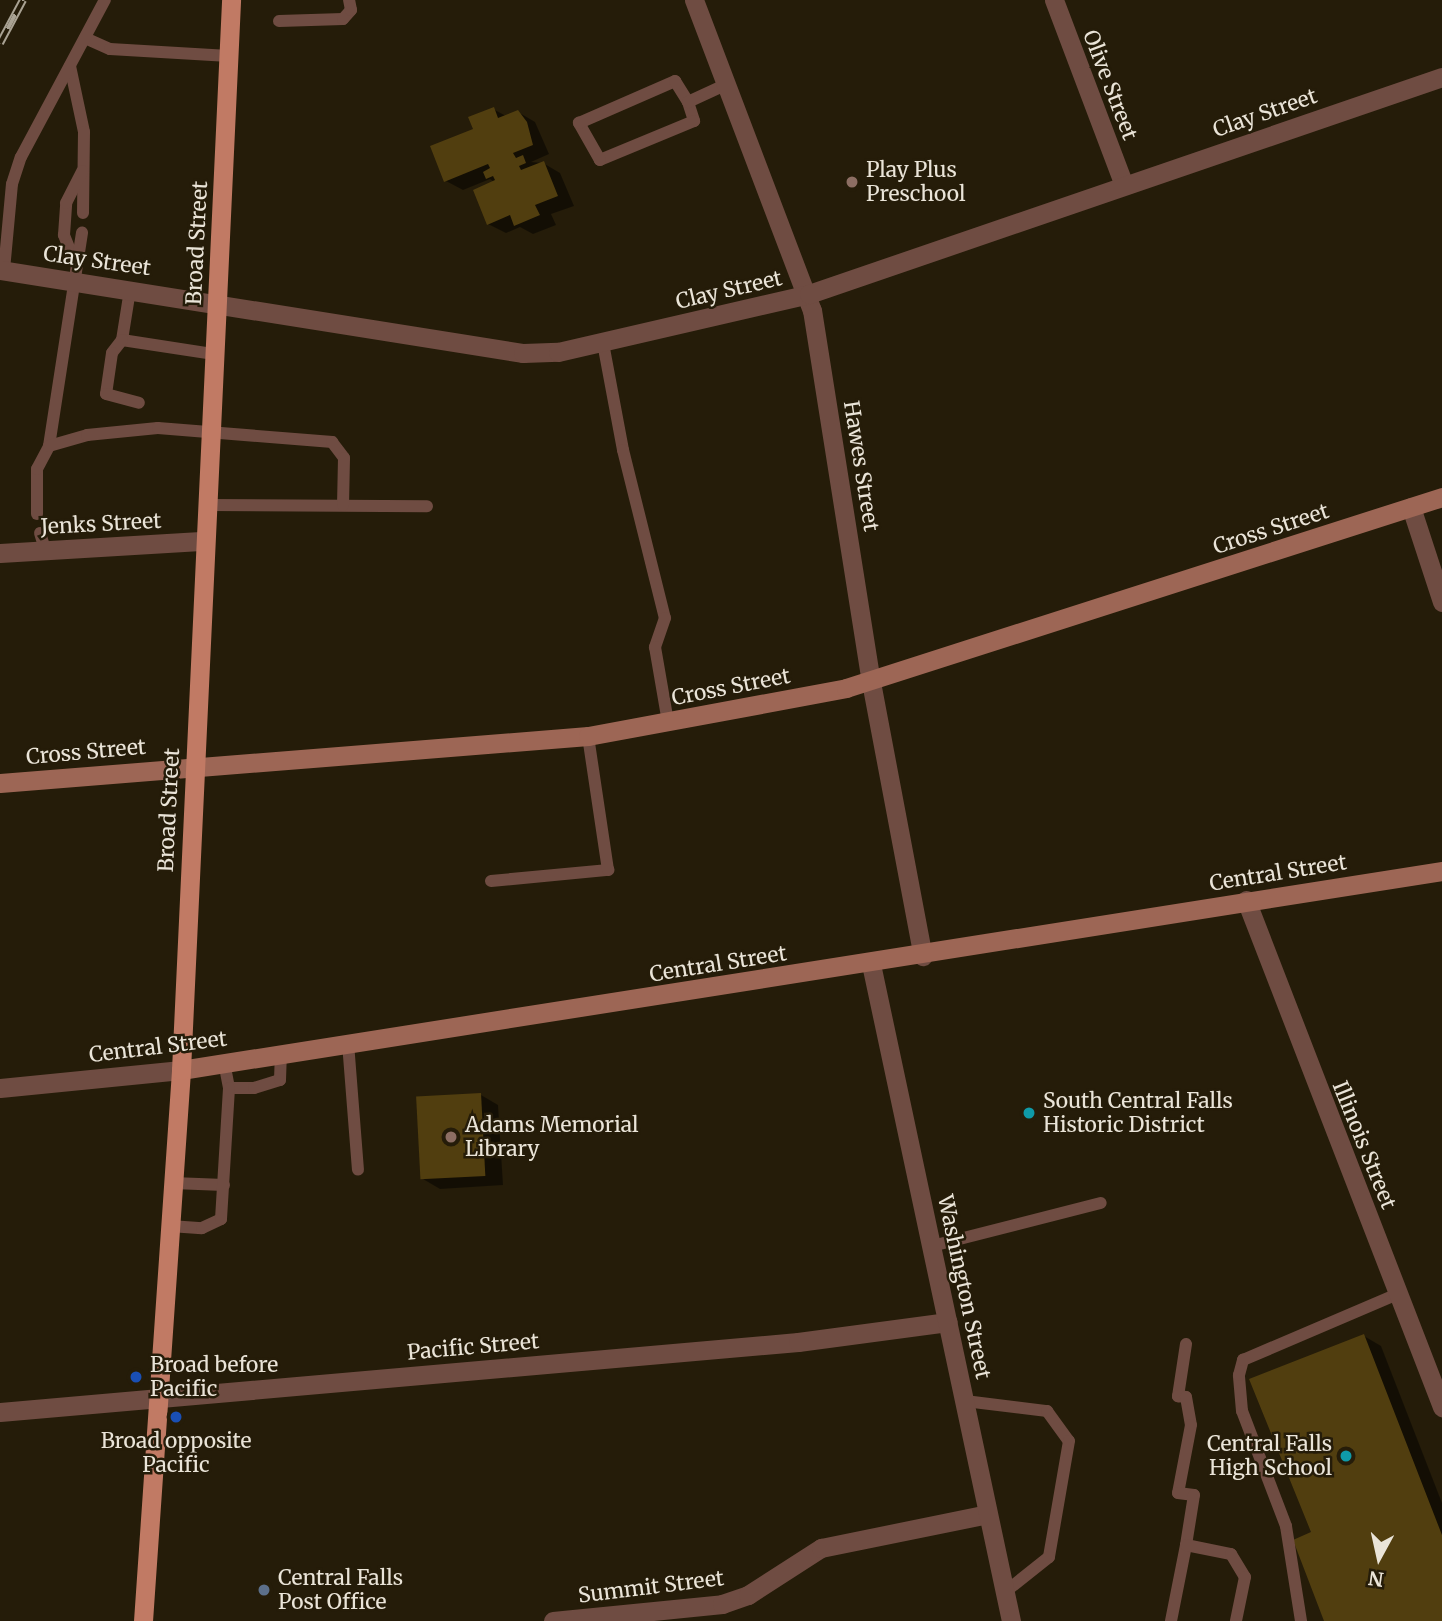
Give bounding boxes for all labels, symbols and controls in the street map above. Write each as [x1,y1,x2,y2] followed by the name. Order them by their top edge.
[1078,26,1142,144] street label: Olive Street
[1210,83,1320,143] street label: Clay Street
[866,157,965,207] place label: Play Plus Preschool
[844,174,860,190] marker: Play Plus Preschool
[181,180,213,306] street label: Broad Street
[42,241,152,281] street label: Clay Street
[673,266,785,314] street label: Clay Street
[838,399,884,533] street label: Hawes Street
[1210,498,1332,560] street label: Cross Street
[40,508,162,540] street label: Jenks Street
[670,663,792,711] street label: Cross Street
[25,734,147,770] street label: Cross Street
[153,747,185,873] street label: Broad Street
[1208,850,1348,896] street label: Central Street
[648,941,788,987] street label: Central Street
[88,1026,228,1068] street label: Central Street
[1327,1077,1401,1213] street label: Illinois Street
[1043,1088,1233,1138] place label: South Central Falls Historic District
[1021,1105,1037,1121] marker: South Central Falls Historic District
[465,1112,639,1162] place label: Adams Memorial Library
[443,1129,459,1145] marker: Adams Memorial Library
[932,1193,996,1381] street label: Washington Street
[406,1329,540,1365] street label: Pacific Street
[150,1352,278,1402] place label: Broad before Pacific
[128,1369,144,1385] marker: Broad before Pacific
[168,1409,184,1425] marker: Broad opposite Pacific
[101,1428,251,1478] place label: Broad opposite Pacific
[1207,1431,1332,1481] place label: Central Falls High School
[1338,1448,1354,1464] marker: Central Falls High School
[1344,1523,1414,1593] north arrow
[278,1565,403,1615] place label: Central Falls Post Office
[577,1566,725,1608] street label: Summit Street
[1367,1566,1385,1592] text: N
[256,1582,272,1598] marker: Central Falls Post Office

